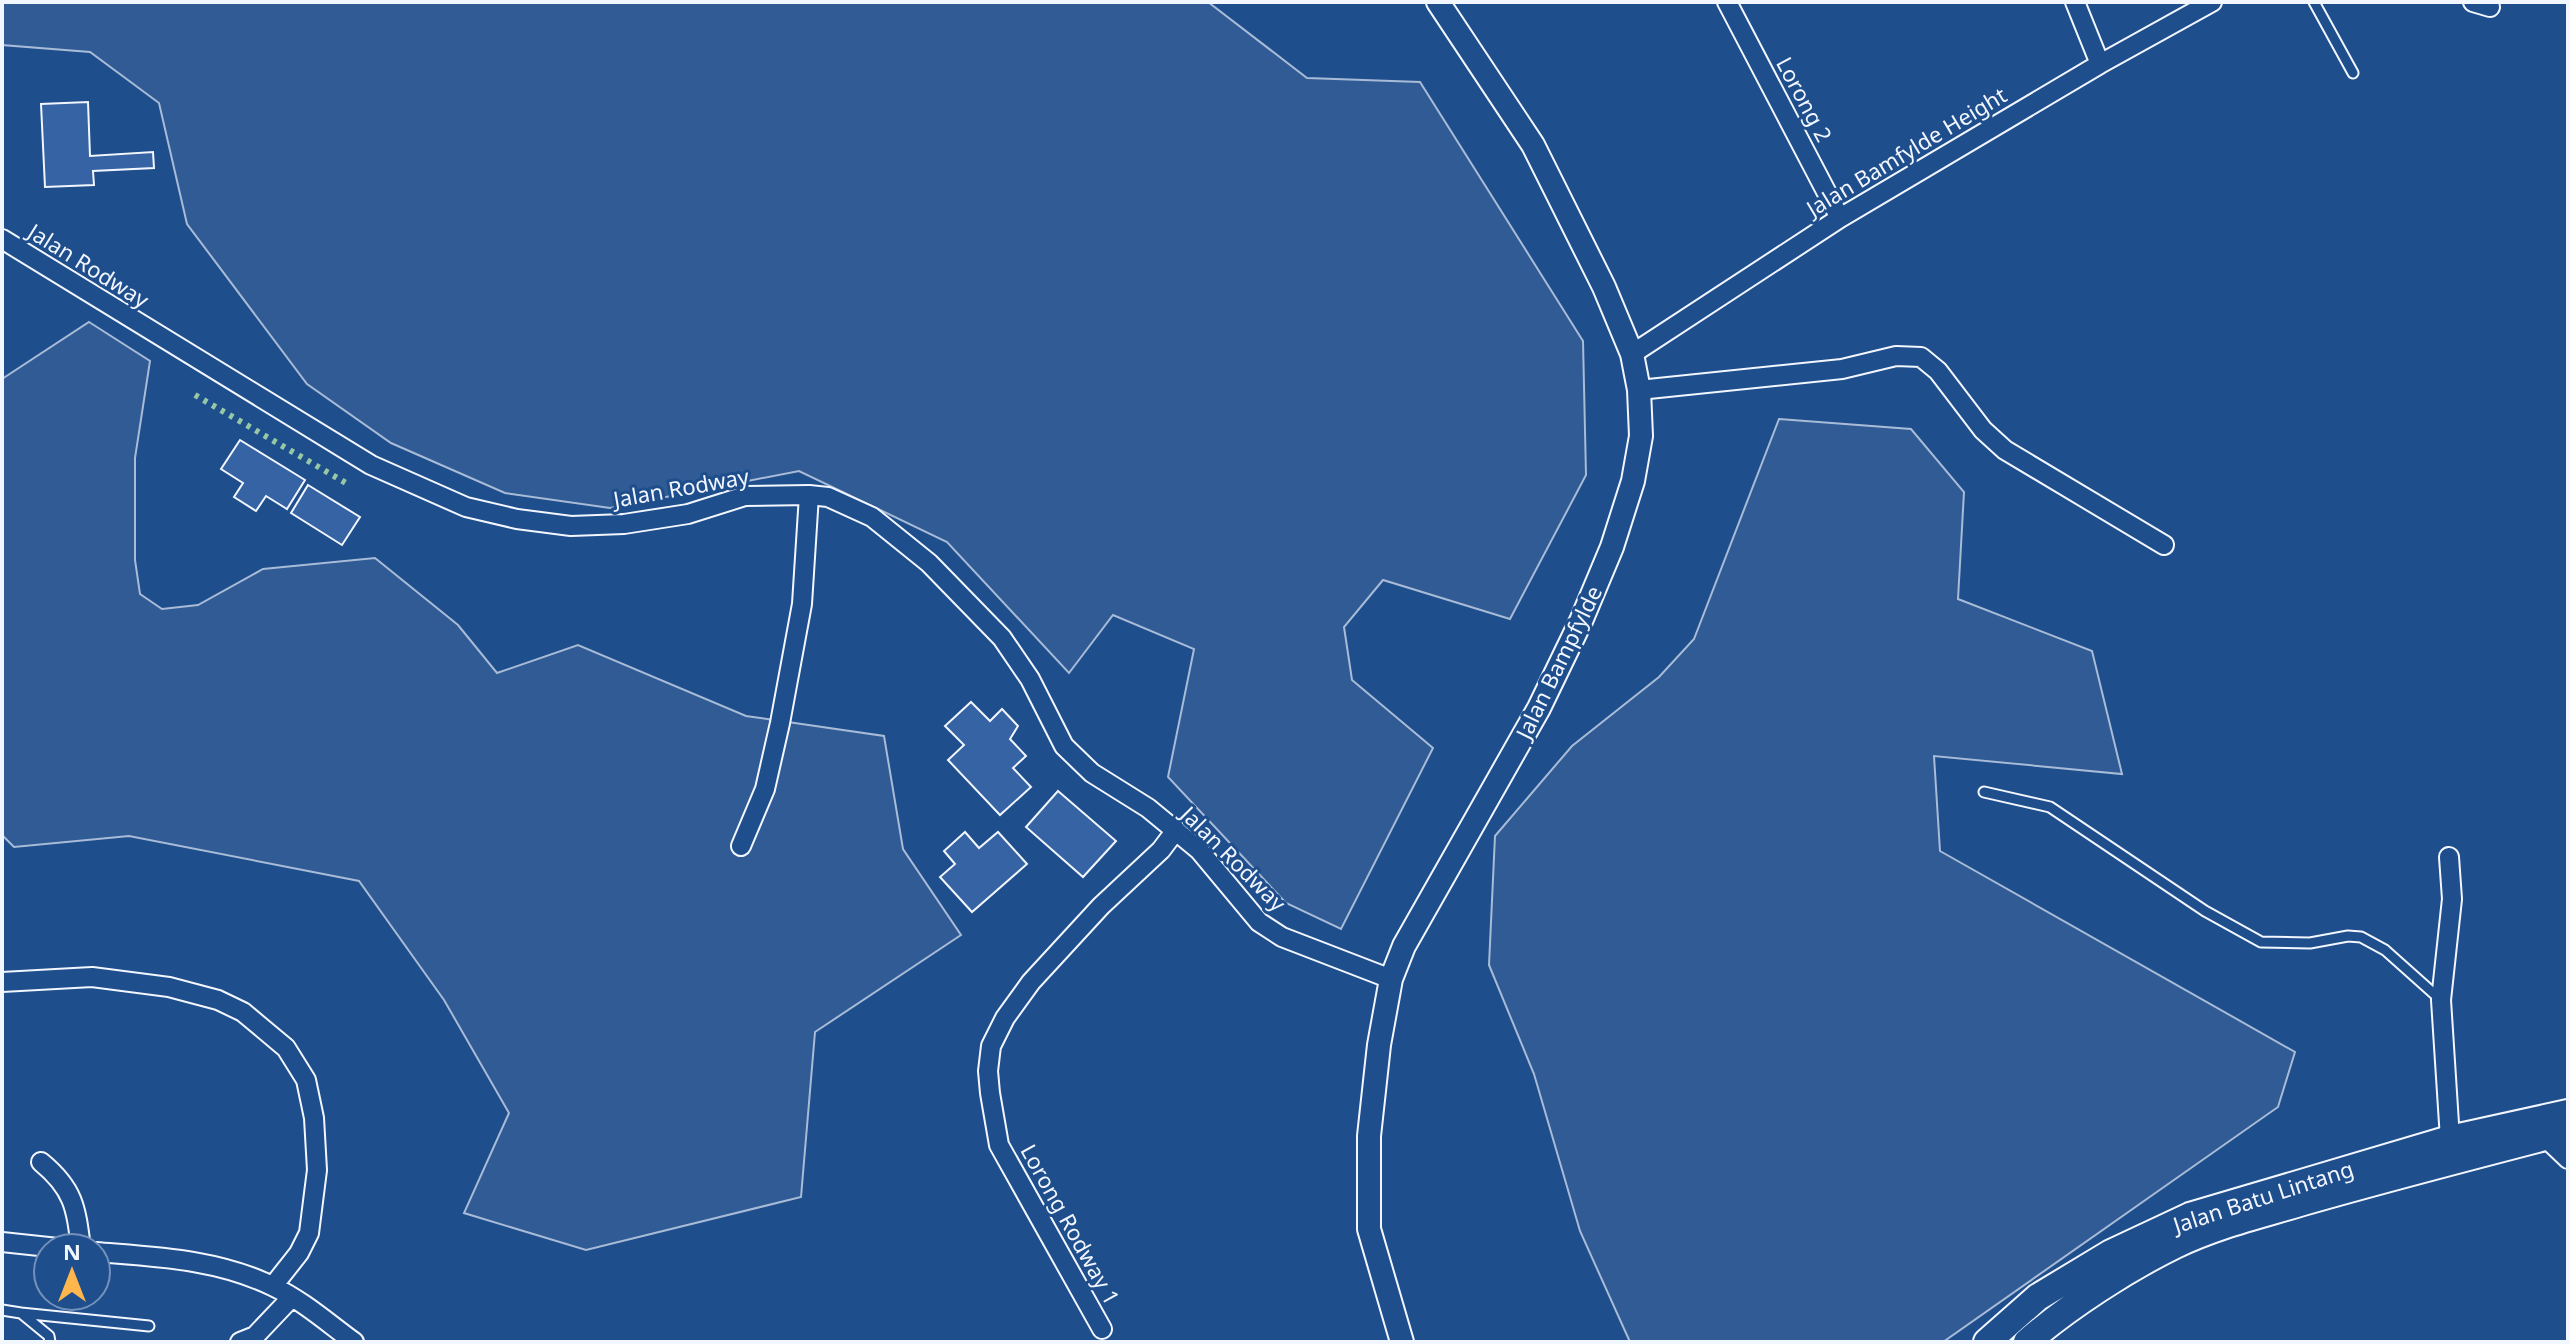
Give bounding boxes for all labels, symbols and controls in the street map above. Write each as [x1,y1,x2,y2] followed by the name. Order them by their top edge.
[1770,51,1840,147] street label: Lorong 2
[1799,79,2012,224] street label: Jalan Bamfylde Height
[21,215,156,314] street label: Jalan Rodway
[609,460,752,514] street label: Jalan Rodway
[1507,580,1608,745] street label: Jalan Bampfylde
[1174,798,1294,918] street label: Jalan Rodway
[1014,1138,1128,1310] street label: Lorong Rodway 1
[2167,1153,2357,1240] street label: Jalan Batu Lintang
[32,1232,112,1312] north arrow
[63,1236,81,1266] text: N

